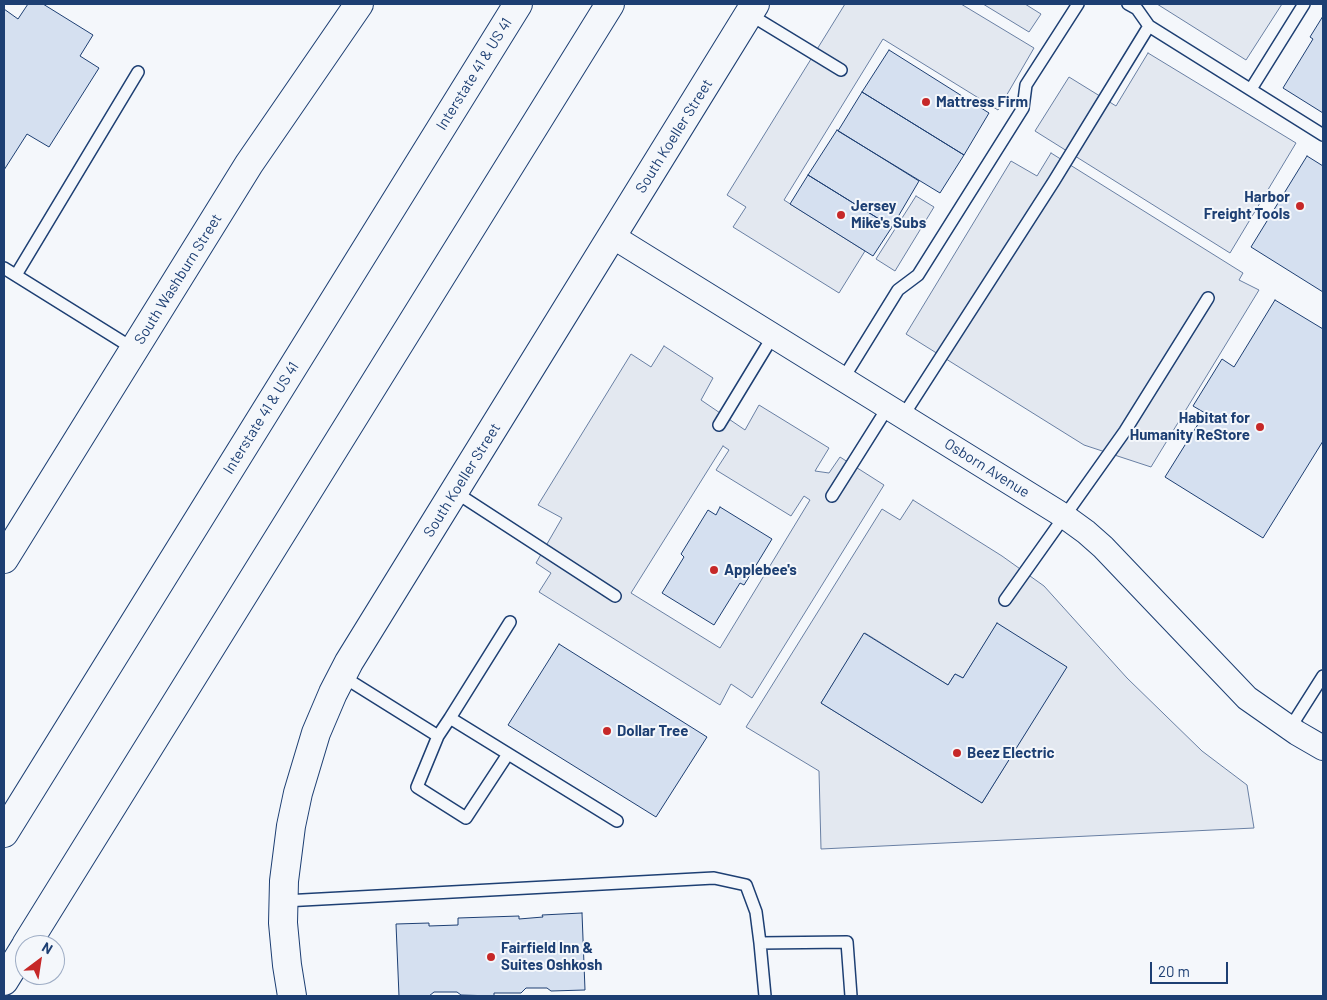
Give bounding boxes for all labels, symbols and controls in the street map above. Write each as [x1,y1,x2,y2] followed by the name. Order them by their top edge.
[432,15,516,133] street label: Interstate 41 & US 41
[632,76,716,196] street label: South Koeller Street
[936,93,1028,111] place label: Mattress Firm
[920,96,932,108] marker: Mattress Firm
[1204,188,1290,223] place label: Harbor Freight Tools
[851,197,926,232] place label: Jersey Mike's Subs
[1294,200,1306,212] marker: Harbor Freight Tools
[835,209,847,221] marker: Jersey Mike's Subs
[130,210,226,348] street label: South Washburn Street
[219,359,303,477] street label: Interstate 41 & US 41
[1130,409,1250,444] place label: Habitat for Humanity ReStore
[420,420,504,540] street label: South Koeller Street
[1254,421,1266,433] marker: Habitat for Humanity ReStore
[941,435,1033,501] street label: Osborn Avenue
[724,561,797,579] place label: Applebee's
[708,564,720,576] marker: Applebee's
[617,722,688,740] place label: Dollar Tree
[601,725,613,737] marker: Dollar Tree
[967,744,1055,762] place label: Beez Electric
[951,747,963,759] marker: Beez Electric
[15,935,65,985] north arrow
[39,938,56,957] text: N
[501,939,603,974] place label: Fairfield Inn & Suites Oshkosh
[485,951,497,963] marker: Fairfield Inn & Suites Oshkosh
[1152,952,1230,984] scale bar
[1158,962,1190,980] text: 20 m

